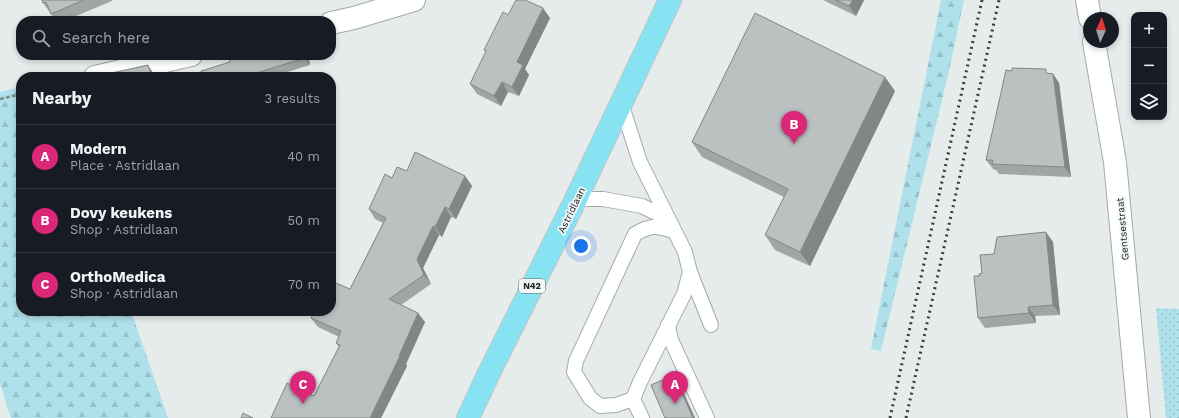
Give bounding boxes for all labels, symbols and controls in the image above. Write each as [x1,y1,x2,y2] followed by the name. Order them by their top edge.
[1083,12,1119,48] north arrow
[1131,12,1167,120] map controls
[1131,12,1167,48] button: +
[16,16,336,60] search box
[30,27,52,49] icon: search
[62,29,150,47] text: Search here
[1131,48,1167,84] button: −
[1131,84,1167,120] button: layers
[32,88,91,108] text: Nearby
[265,91,320,106] text: 3 results
[781,111,807,144] pin: B
[70,140,126,158] text: Modern
[41,149,49,164] text: A
[287,149,320,164] text: 40 m
[70,158,180,173] text: Place · Astridlaan
[556,186,587,235] street label: Astridlaan
[1114,196,1131,261] street label: Gentsestraat
[70,204,172,222] text: Dovy keukens
[41,213,49,228] text: B
[288,213,320,228] text: 50 m
[70,222,178,237] text: Shop · Astridlaan
[571,236,591,256] your location
[70,268,166,286] text: OrthoMedica
[41,277,49,292] text: C
[288,277,320,292] text: 70 m
[519,279,545,293] road number: N42
[70,286,178,301] text: Shop · Astridlaan
[290,371,316,404] pin: C
[662,371,688,404] pin: A

